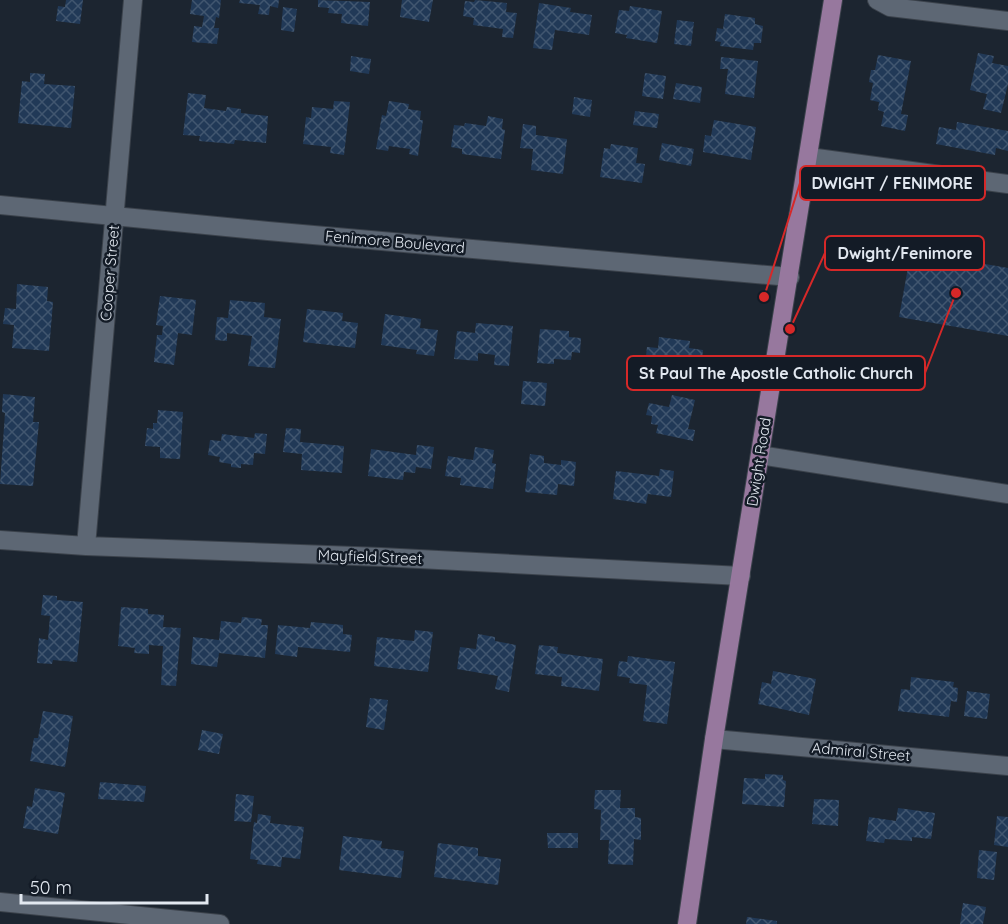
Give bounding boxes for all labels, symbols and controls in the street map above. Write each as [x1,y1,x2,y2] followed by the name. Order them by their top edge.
[800,166,985,200] callout: DWIGHT / FENIMORE
[811,173,973,193] text: DWIGHT / FENIMORE
[96,224,123,322] street label: Cooper Street
[325,226,466,257] street label: Fenimore Boulevard
[825,236,984,270] callout: Dwight/Fenimore
[838,243,973,263] text: Dwight/Fenimore
[627,356,925,390] callout: St Paul The Apostle Catholic Church
[639,363,913,383] text: St Paul The Apostle Catholic Church
[742,416,775,508] street label: Dwight Road
[317,545,423,568] street label: Mayfield Street
[811,738,911,765] street label: Admiral Street
[21,867,207,905] scale bar
[30,876,72,899] text: 50 m

